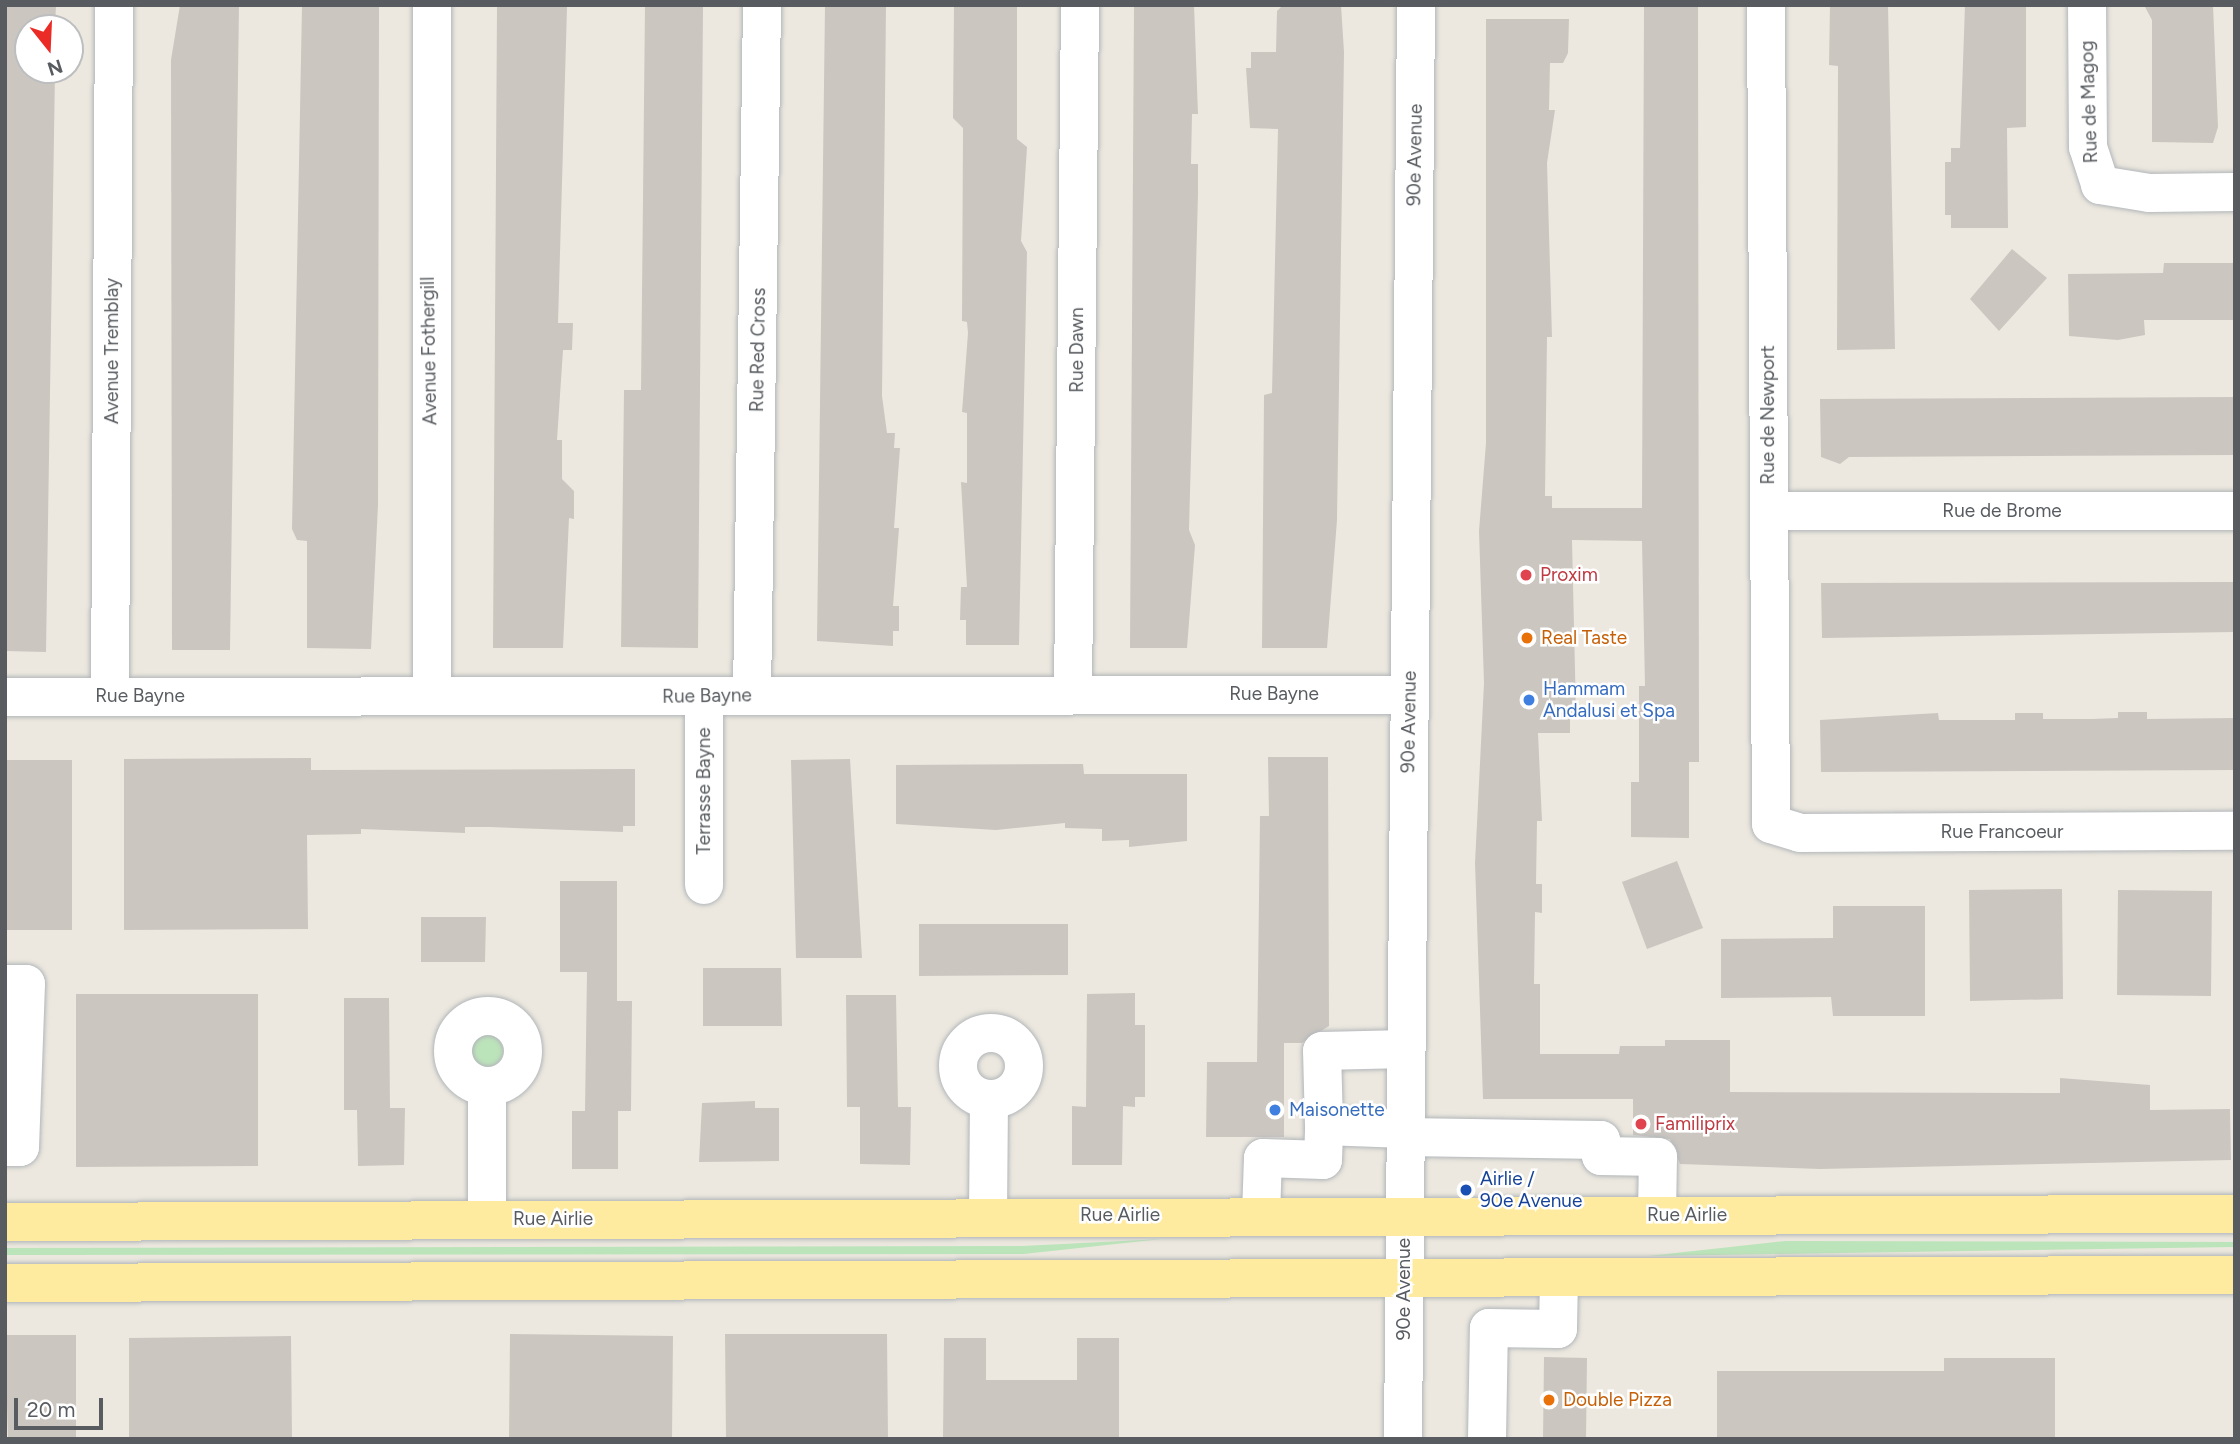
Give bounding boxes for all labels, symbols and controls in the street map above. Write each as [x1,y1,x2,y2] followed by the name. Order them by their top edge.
[14,14,84,84] north arrow
[2075,40,2103,164] street label: Rue de Magog
[44,54,66,81] text: N
[1403,104,1427,206] street label: 90e Avenue
[416,276,442,426] street label: Avenue Fothergill
[101,278,123,424] street label: Avenue Tremblay
[746,288,770,412] street label: Rue Red Cross
[1066,307,1088,393] street label: Rue Dawn
[1757,345,1779,485] street label: Rue de Newport
[1942,500,2062,522] street label: Rue de Brome
[1540,564,1598,586] place label: Proxim
[1518,567,1534,583] marker: Proxim
[1541,627,1627,649] place label: Real Taste
[1519,630,1535,646] marker: Real Taste
[1397,671,1421,773] street label: 90e Avenue
[1543,678,1675,722] place label: Hammam Andalusi et Spa
[1229,683,1319,705] street label: Rue Bayne
[662,684,752,708] street label: Rue Bayne
[95,685,185,707] street label: Rue Bayne
[1521,692,1537,708] marker: Hammam Andalusi et Spa
[693,727,715,855] street label: Terrasse Bayne
[1940,821,2064,843] street label: Rue Francoeur
[1289,1099,1385,1121] place label: Maisonette
[1267,1102,1283,1118] marker: Maisonette
[1655,1113,1735,1135] place label: Familiprix
[1633,1116,1649,1132] marker: Familiprix
[1480,1168,1582,1212] place label: Airlie / 90e Avenue
[1458,1182,1474,1198] marker: Airlie / 90e Avenue
[1080,1204,1160,1226] street label: Rue Airlie
[1647,1204,1727,1226] street label: Rue Airlie
[513,1208,593,1230] street label: Rue Airlie
[1393,1238,1415,1340] street label: 90e Avenue
[18,1384,107,1428] scale bar
[1563,1389,1672,1411] place label: Double Pizza
[1541,1392,1557,1408] marker: Double Pizza
[27,1397,75,1422] text: 20 m

